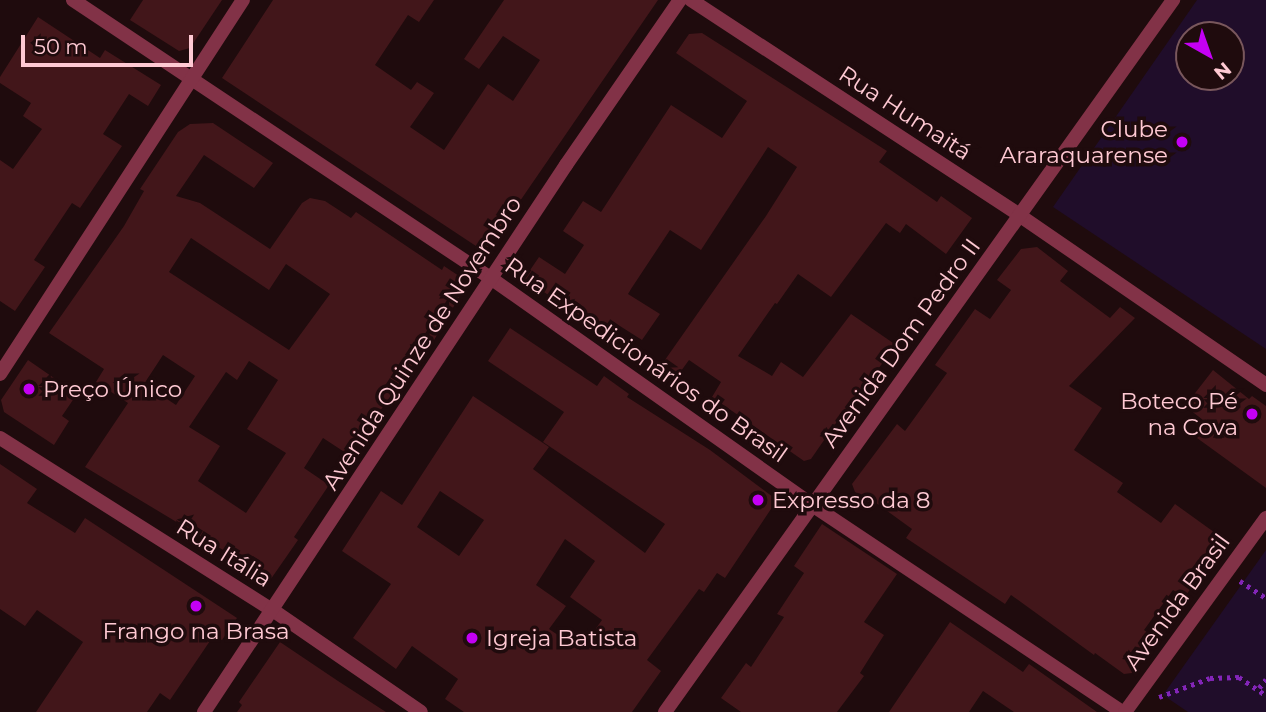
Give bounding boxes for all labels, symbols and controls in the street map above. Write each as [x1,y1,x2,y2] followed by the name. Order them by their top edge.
[24,21,196,65] scale bar
[1175,21,1245,91] north arrow
[34,34,88,59] text: 50 m
[1209,57,1236,85] text: N
[834,60,976,166] street label: Rua Humaitá
[1000,115,1168,169] place label: Clube Araraquarense
[1174,134,1190,150] marker: Clube Araraquarense
[317,191,527,495] street label: Avenida Quinze de Novembro
[816,233,986,453] street label: Avenida Dom Pedro II
[499,252,793,468] street label: Rua Expedicionários do Brasil
[43,375,182,403] place label: Preço Único
[21,381,37,397] marker: Preço Único
[1120,387,1238,441] place label: Boteco Pé na Cova
[1244,406,1260,422] marker: Boteco Pé na Cova
[772,486,931,514] place label: Expresso da 8
[750,492,766,508] marker: Expresso da 8
[171,513,277,593] street label: Rua Itália
[1118,529,1236,675] street label: Avenida Brasil
[188,598,204,614] marker: Frango na Brasa
[102,617,290,645] place label: Frango na Brasa
[486,624,637,652] place label: Igreja Batista
[464,630,480,646] marker: Igreja Batista

